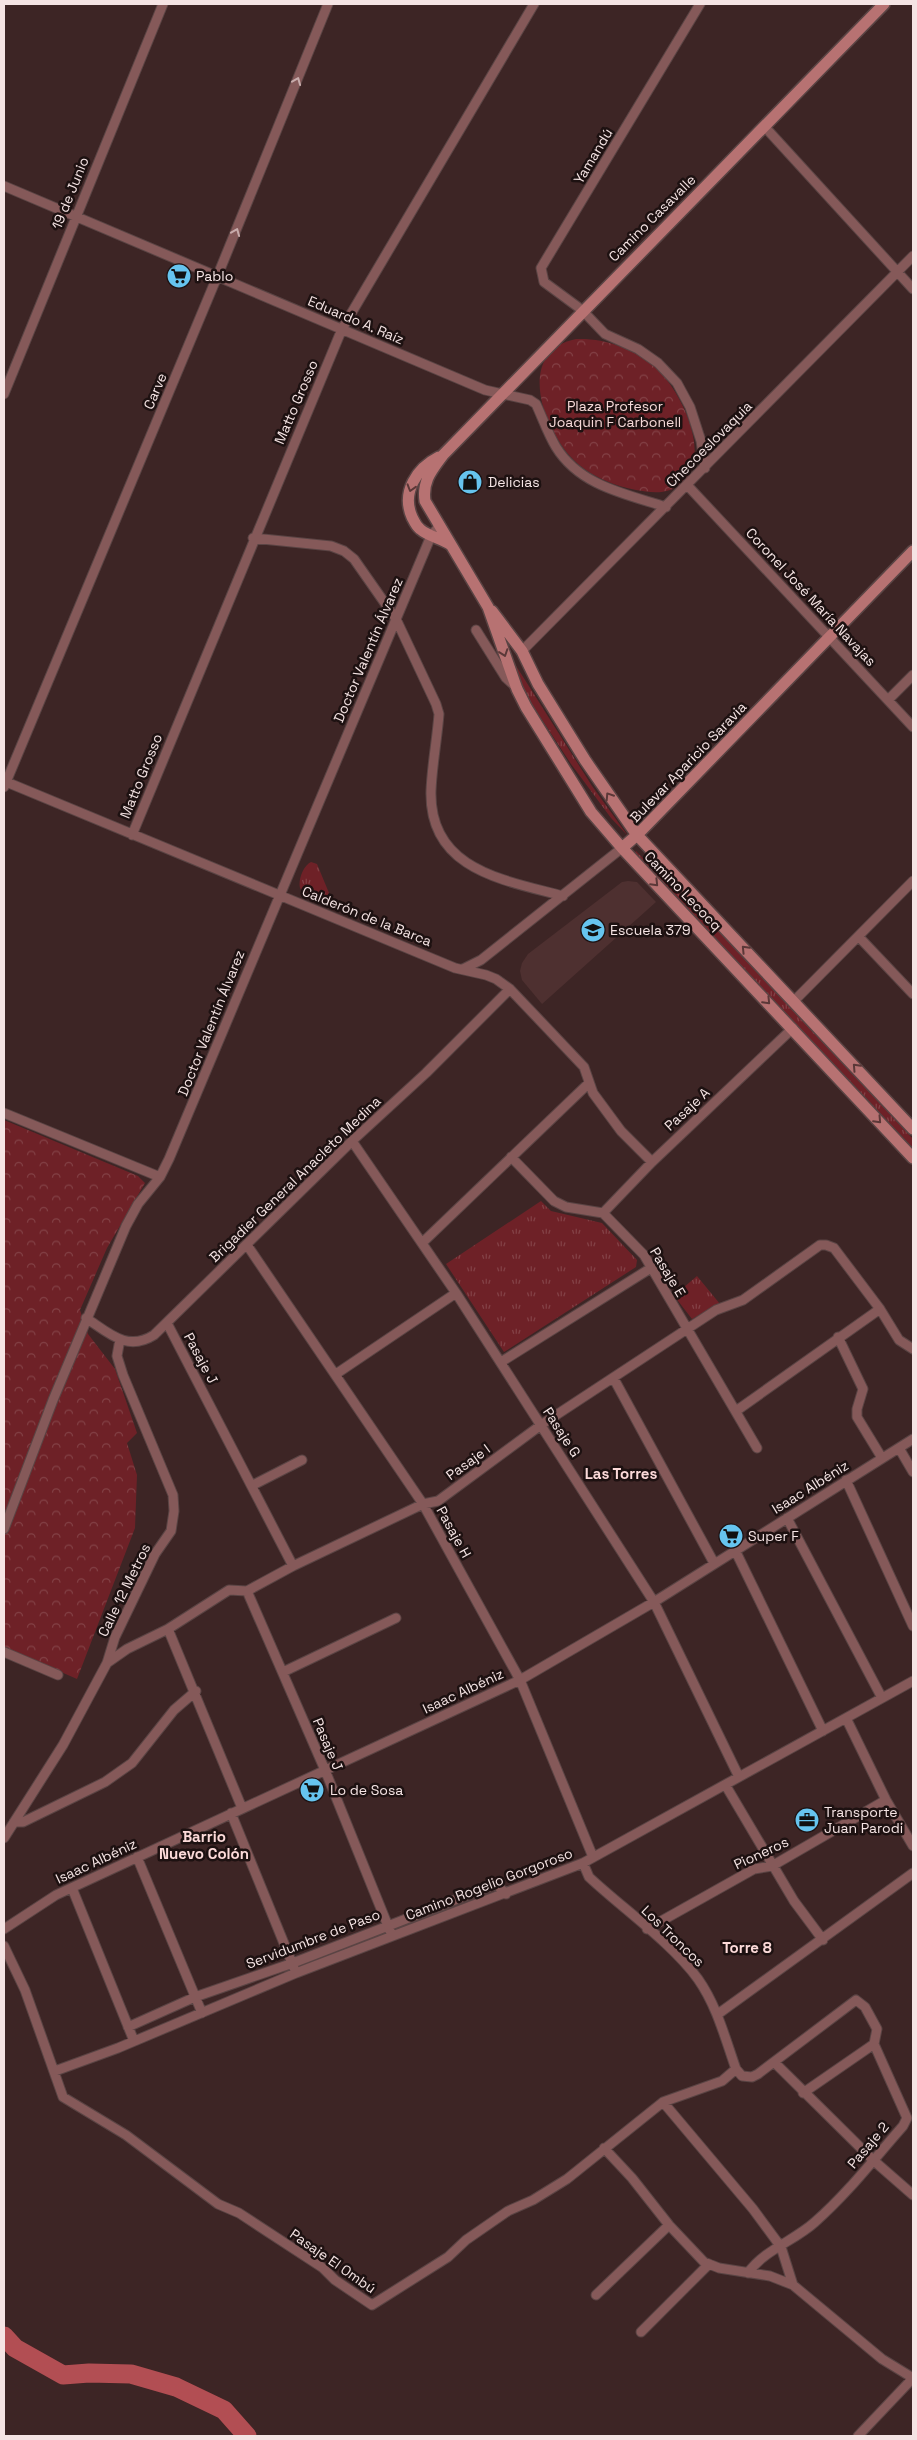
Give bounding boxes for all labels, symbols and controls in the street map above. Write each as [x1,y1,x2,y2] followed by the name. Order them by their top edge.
[291,77,301,86] one-way arrow
[569,125,617,187] street label: Yamandú
[47,154,93,232] street label: 19 de Junio
[605,171,699,265] street label: Camino Casavalle
[230,228,240,236] one-way arrow
[166,263,192,289] supermarket icon: Pablo
[196,267,233,285] place label: Pablo
[305,292,407,348] street label: Eduardo A. Raíz
[270,357,322,447] street label: Matto Grosso
[139,370,171,412] street label: Carve
[549,397,681,431] park label: Plaza Profesor Joaquin F Carbonell
[662,397,756,491] street label: Checoeslovaquia
[457,469,483,495] shop icon: Delicias
[488,473,540,491] place label: Delicias
[406,484,416,492] one-way arrow
[742,524,880,670] street label: Coronel José María Navajas
[329,575,407,725] street label: Doctor Valentín Álvarez
[499,648,509,657] one-way arrow
[626,698,750,826] street label: Bulevar Aparicio Saravia
[116,731,166,821] street label: Matto Grosso
[605,792,615,801] one-way arrow
[641,847,725,935] street label: Camino Lecocq
[649,878,658,887] one-way arrow
[299,882,435,950] street label: Calderón de la Barca
[580,917,606,943] school or university icon: Escuela 379
[610,921,690,939] place label: Escuela 379
[742,946,751,955] one-way arrow
[173,947,249,1099] street label: Doctor Valentín Álvarez
[761,995,770,1004] one-way arrow
[853,1064,862,1073] one-way arrow
[661,1083,714,1135] street label: Pasaje A
[205,1092,385,1266] street label: Brigadier General Anacleto Medina
[872,1114,881,1123] one-way arrow
[646,1244,690,1300] street label: Pasaje E
[180,1329,222,1387] street label: Pasaje J
[539,1404,585,1460] street label: Pasaje G
[442,1440,494,1484] street label: Pasaje I
[768,1456,852,1518] street label: Isaac Albéniz
[585,1464,657,1483] district label: Las Torres
[433,1503,475,1561] street label: Pasaje H
[718,1523,744,1549] supermarket icon: Super F
[748,1527,799,1545] place label: Super F
[94,1541,154,1639] street label: Calle 12 Metros
[420,1664,506,1718] street label: Isaac Albéniz
[309,1715,347,1773] street label: Pasaje J
[299,1777,325,1803] supermarket icon: Lo de Sosa
[330,1781,403,1799] place label: Lo de Sosa
[824,1803,903,1837] place label: Transporte Juan Parodi
[794,1807,820,1833] office icon: Transporte Juan Parodi
[159,1827,249,1863] district label: Barrio Nuevo Colón
[731,1832,791,1874] street label: Pioneros
[53,1834,139,1888] street label: Isaac Albéniz
[403,1844,575,1924] street label: Camino Rogelio Gorgoroso
[638,1901,708,1971] street label: Los Troncos
[244,1905,382,1973] street label: Servidumbre de Paso
[722,1938,772,1957] district label: Torre 8
[843,2118,893,2172] street label: Pasaje 2
[287,2225,379,2297] street label: Pasaje El Ombú

